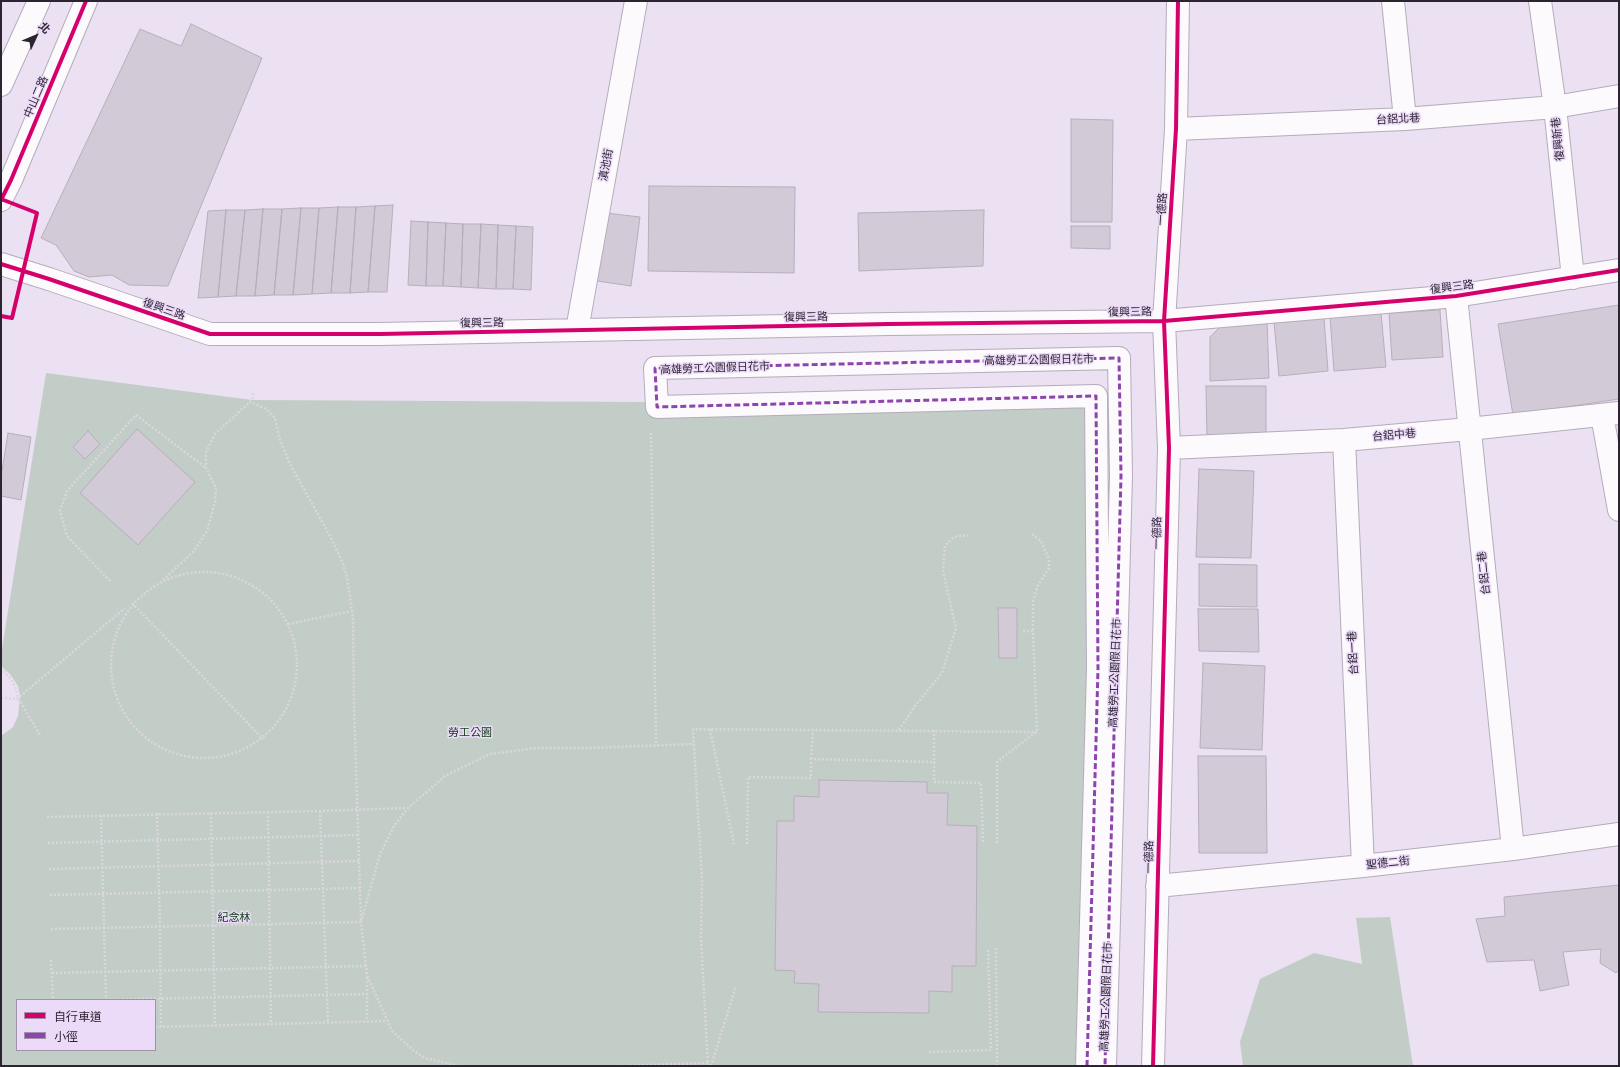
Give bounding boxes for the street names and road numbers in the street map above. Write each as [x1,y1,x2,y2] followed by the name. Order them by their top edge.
[21,74,51,120] street label: 中山二路
[1376,111,1420,127] street label: 台鋁北巷
[1549,116,1567,162] street label: 復興新巷
[597,148,615,182] street label: 滇池街
[1154,192,1170,226] street label: 一德路
[1429,278,1475,296] street label: 復興三路
[141,296,187,322] street label: 復興三路
[1108,305,1152,319] street label: 復興三路
[784,310,828,324] street label: 復興三路
[460,316,504,330] street label: 復興三路
[984,352,1094,368] street label: 高雄勞工公園假日花市
[660,359,770,377] street label: 高雄勞工公園假日花市
[1372,427,1416,443] street label: 台鋁中巷
[1150,516,1164,550] street label: 一德路
[1475,550,1493,596] street label: 台鋁二巷
[1106,618,1124,728] street label: 高雄勞工公園假日花市
[1345,631,1361,675] street label: 台鋁一巷
[1142,840,1156,874] street label: 一德路
[1365,854,1411,872] street label: 聖德二街
[1097,942,1115,1052] street label: 高雄勞工公園假日花市

